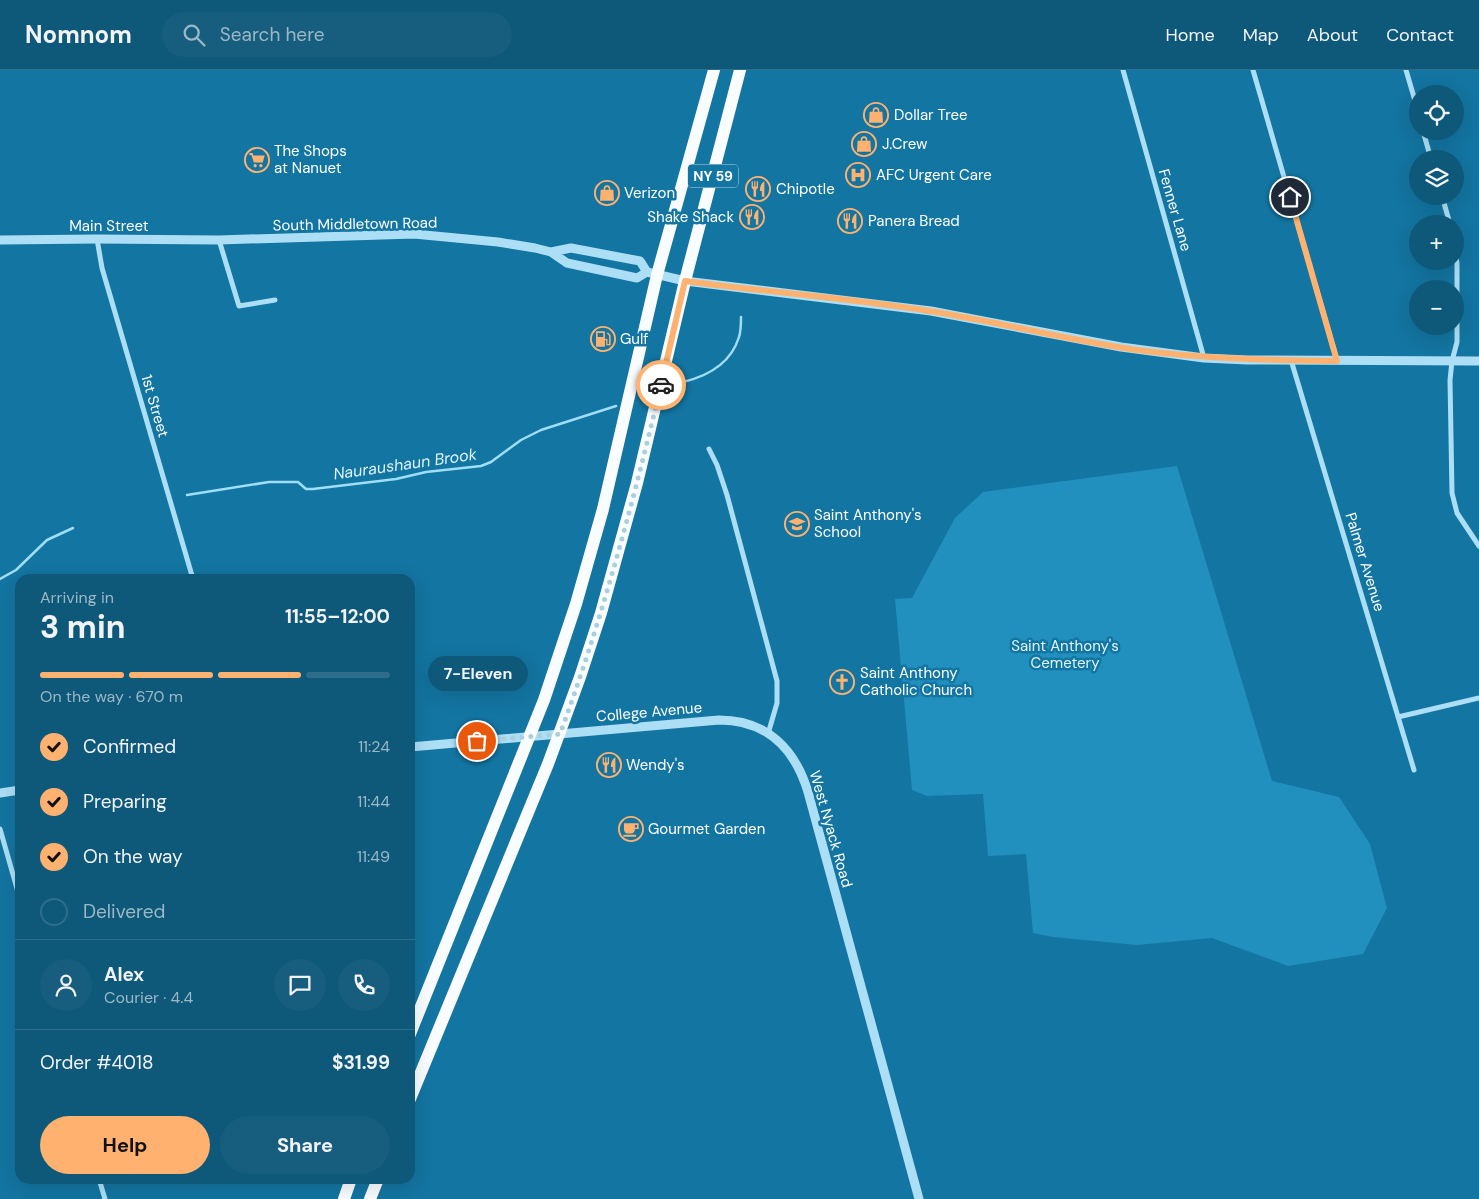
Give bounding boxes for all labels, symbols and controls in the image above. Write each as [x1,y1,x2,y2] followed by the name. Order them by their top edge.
[162,12,512,57] search box
[25,19,132,50] text: Nomnom
[180,21,208,49] icon: search
[220,22,325,47] text: Search here
[1165,23,1215,47] text: Home
[1243,23,1279,47] text: Map
[1307,23,1358,47] text: About
[1386,23,1454,47] text: Contact
[1409,85,1464,335] map controls
[1409,85,1464,140] button: locate
[863,102,889,128] shop icon: Dollar Tree
[894,105,967,125] place label: Dollar Tree
[851,131,877,157] shop icon: J.Crew
[882,134,928,154] place label: J.Crew
[274,141,347,178] place label: The Shops at Nanuet
[244,147,270,173] supermarket icon: The Shops at Nanuet
[1409,150,1464,205] button: layers
[845,162,871,188] hospital icon: AFC Urgent Care
[688,164,738,188] road number: NY 59
[876,165,992,185] place label: AFC Urgent Care
[1154,167,1196,253] street label: Fenner Lane
[745,176,771,202] restaurant icon: Chipotle
[1269,176,1311,218] pin
[776,179,835,199] place label: Chipotle
[594,180,620,206] shop icon: Verizon
[624,183,675,203] place label: Verizon
[1276,183,1304,211] icon: home
[739,204,765,230] restaurant icon: Shake Shack
[647,207,734,227] place label: Shake Shack
[837,208,863,234] restaurant icon: Panera Bread
[868,211,960,231] place label: Panera Bread
[273,213,437,235] street label: South Middletown Road
[1409,215,1464,270] button: +
[69,216,149,236] street label: Main Street
[1409,280,1464,335] button: −
[590,326,616,352] fuel station icon: Gulf
[620,329,648,349] place label: Gulf
[636,360,686,410] courier
[647,371,675,399] icon: car
[137,372,174,440] street label: 1st Street
[332,443,479,484] water label: Nauraushaun Brook
[814,505,922,542] place label: Saint Anthony's School
[1340,510,1390,614] street label: Palmer Avenue
[784,511,810,537] school or university icon: Saint Anthony's School
[40,587,114,608] text: Arriving in
[285,604,390,629] text: 11:55–12:00
[40,606,125,648] text: 3 min
[1011,636,1119,673] park label: Saint Anthony's Cemetery
[427,656,527,691] callout: 7-Eleven
[444,663,512,684] text: 7-Eleven
[860,663,972,700] place label: Saint Anthony Catholic Church
[829,669,855,695] church icon: Saint Anthony Catholic Church
[40,686,183,707] text: On the way · 670 m
[595,697,703,727] street label: College Avenue
[456,720,498,762] pin
[463,727,491,755] icon: bag
[40,733,68,761] icon: check
[83,734,176,759] text: Confirmed
[358,736,390,757] text: 11:24
[596,752,622,778] restaurant icon: Wendy's
[626,755,685,775] place label: Wendy's
[805,768,857,890] street label: West Nyack Road
[40,788,68,816] icon: check
[83,789,167,814] text: Preparing
[357,791,390,812] text: 11:44
[618,816,644,842] cafe icon: Gourmet Garden
[648,819,765,839] place label: Gourmet Garden
[40,843,68,871] icon: check
[83,844,183,869] text: On the way
[357,846,390,867] text: 11:49
[83,899,165,924] text: Delivered
[40,959,92,1011] button: person
[274,959,326,1011] button: chat
[338,959,390,1011] button: phone
[104,962,144,987] text: Alex
[104,987,193,1008] text: Courier · 4.4
[40,1050,153,1075] text: Order #4018
[332,1050,390,1075] text: $31.99
[40,1116,210,1174] button: Help
[220,1116,390,1174] button: Share

